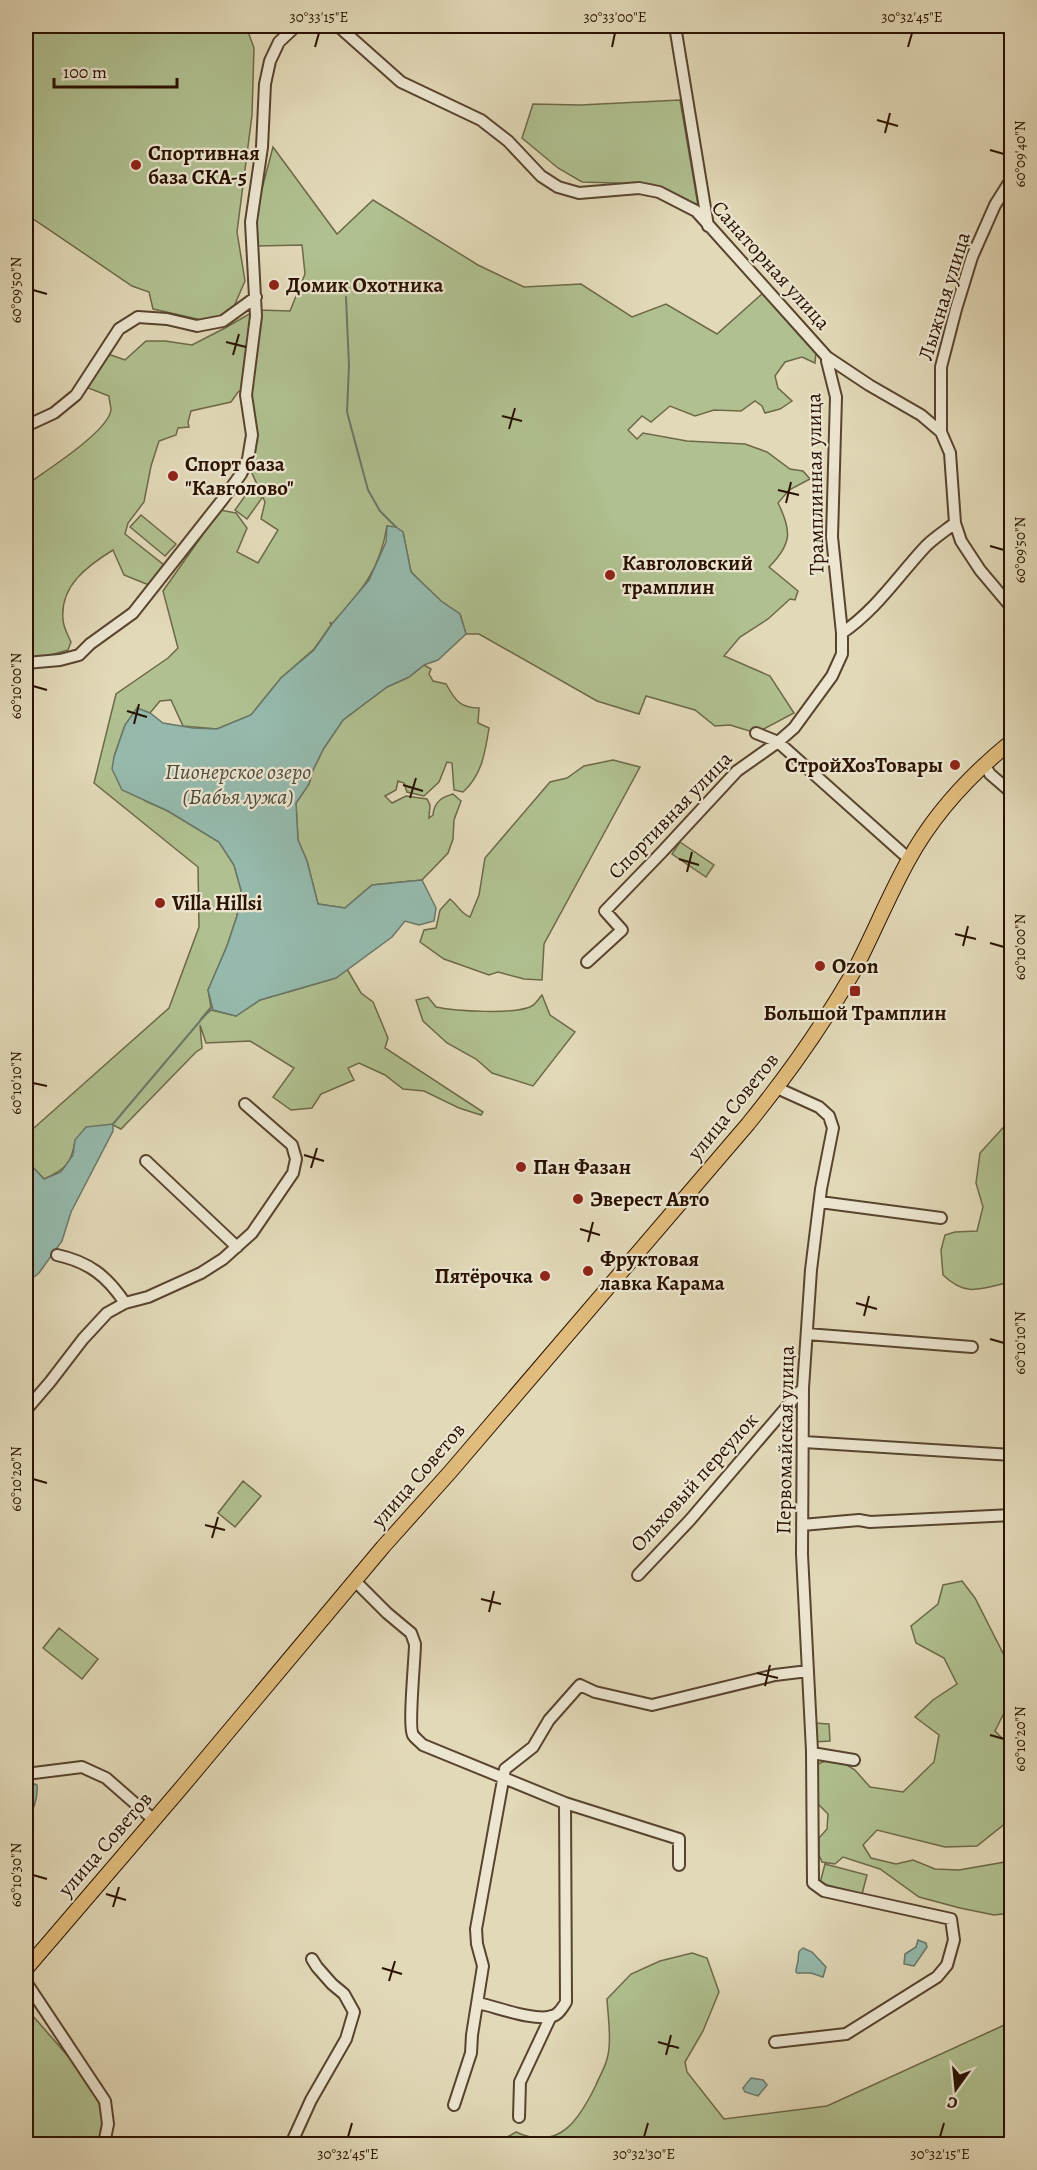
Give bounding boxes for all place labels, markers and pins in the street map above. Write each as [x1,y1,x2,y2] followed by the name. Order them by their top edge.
[148,139,260,191] place label: Спортивная база СКА-5
[129,158,143,172] marker: Спортивная база СКА-5
[286,271,443,299] place label: Домик Охотника
[267,278,281,292] marker: Домик Охотника
[185,450,294,502] place label: Спорт база "Кавголово"
[166,469,180,483] marker: Спорт база "Кавголово"
[622,549,753,601] place label: Кавголовский трамплин
[603,568,617,582] marker: Кавголовский трамплин
[785,751,943,779] place label: СтройХозТовары
[948,758,962,772] marker: СтройХозТовары
[171,889,263,917] place label: Villa Hillsi
[153,896,167,910] marker: Villa Hillsi
[832,952,879,980] place label: Ozon
[813,959,827,973] marker: Ozon
[848,984,862,998] marker: Большой Трамплин
[763,999,947,1027] place label: Большой Трамплин
[533,1153,631,1181] place label: Пан Фазан
[514,1160,528,1174] marker: Пан Фазан
[590,1185,710,1213] place label: Эверест Авто
[571,1192,585,1206] marker: Эверест Авто
[599,1245,725,1297] place label: Фруктовая лавка Карама
[435,1262,533,1290] place label: Пятёрочка
[581,1264,595,1278] marker: Фруктовая лавка Карама
[538,1269,552,1283] marker: Пятёрочка

